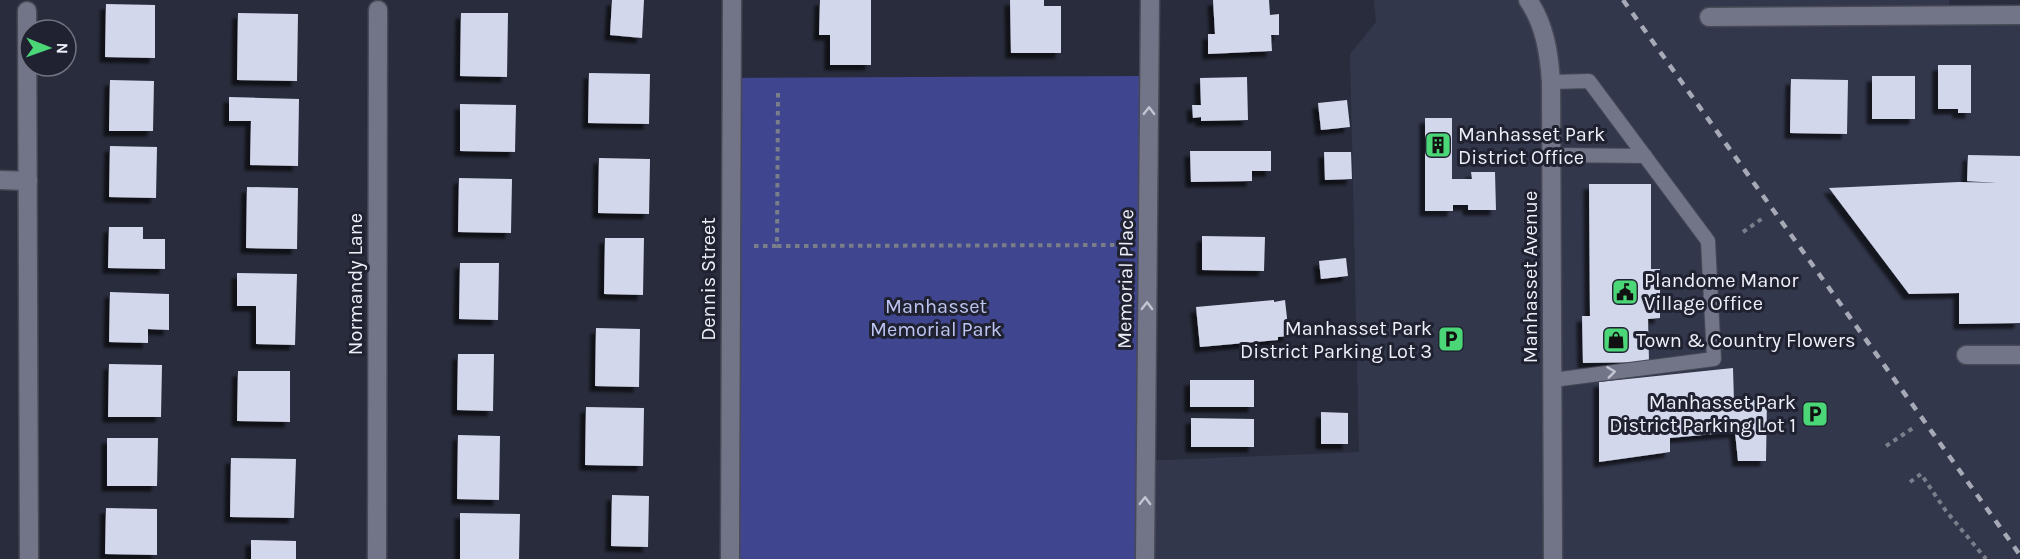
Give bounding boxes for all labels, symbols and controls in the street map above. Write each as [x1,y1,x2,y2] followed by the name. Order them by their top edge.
[18,18,78,78] north arrow
[53,42,72,54] text: N
[1143,106,1155,115] one-way arrow
[1458,123,1605,169] place label: Manhasset Park District Office
[1423,130,1453,160] building icon: Manhasset Park District Office
[1519,191,1542,363] street label: Manhasset Avenue
[1113,209,1138,349] street label: Memorial Place
[344,213,367,355] street label: Normandy Lane
[697,217,720,341] street label: Dennis Street
[1644,269,1799,315] place label: Plandome Manor Village Office
[1610,277,1640,307] public building icon: Plandome Manor Village Office
[870,295,1002,341] park label: Manhasset Memorial Park
[1141,301,1153,310] one-way arrow
[1240,317,1432,363] place label: Manhasset Park District Parking Lot 3
[1436,324,1466,354] parking icon: Manhasset Park District Parking Lot 3
[1601,325,1631,355] shop icon: Town & Country Flowers
[1636,329,1855,352] place label: Town & Country Flowers
[1607,367,1616,379] one-way arrow
[1609,391,1796,437] place label: Manhasset Park District Parking Lot 1
[1800,399,1830,429] parking icon: Manhasset Park District Parking Lot 1
[1139,496,1151,505] one-way arrow

